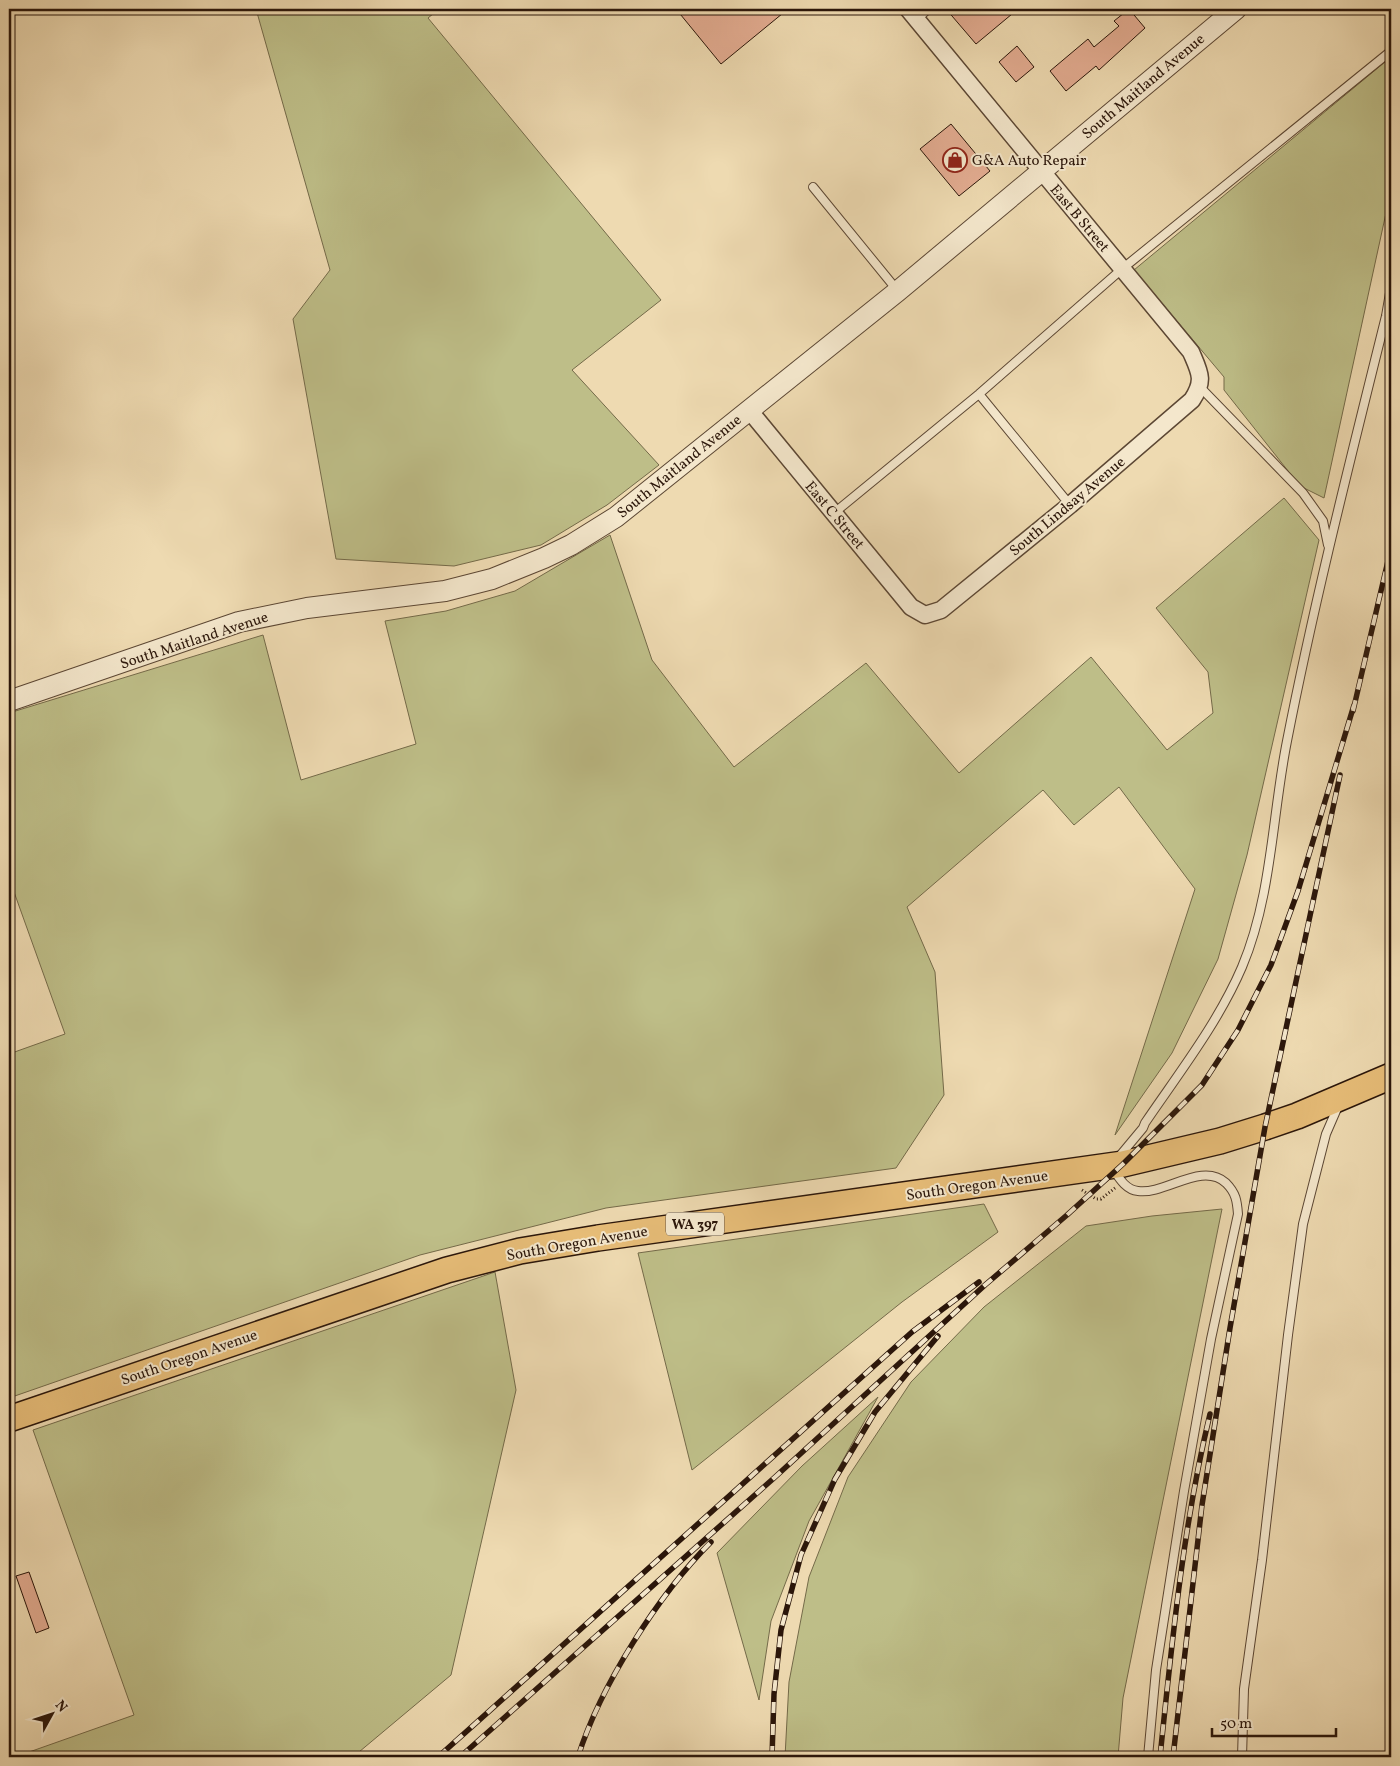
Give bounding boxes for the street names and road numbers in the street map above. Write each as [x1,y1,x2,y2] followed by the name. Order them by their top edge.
[1078,29,1210,145] street label: South Maitland Avenue
[1044,180,1114,257] street label: East B Street
[613,410,747,524] street label: South Maitland Avenue
[1006,452,1130,562] street label: South Lindsay Avenue
[799,477,869,555] street label: East C Street
[118,608,271,675] street label: South Maitland Avenue
[905,1166,1049,1207] street label: South Oregon Avenue
[666,1212,724,1236] road number: WA 397
[505,1222,649,1267] street label: South Oregon Avenue
[118,1325,260,1392] street label: South Oregon Avenue

